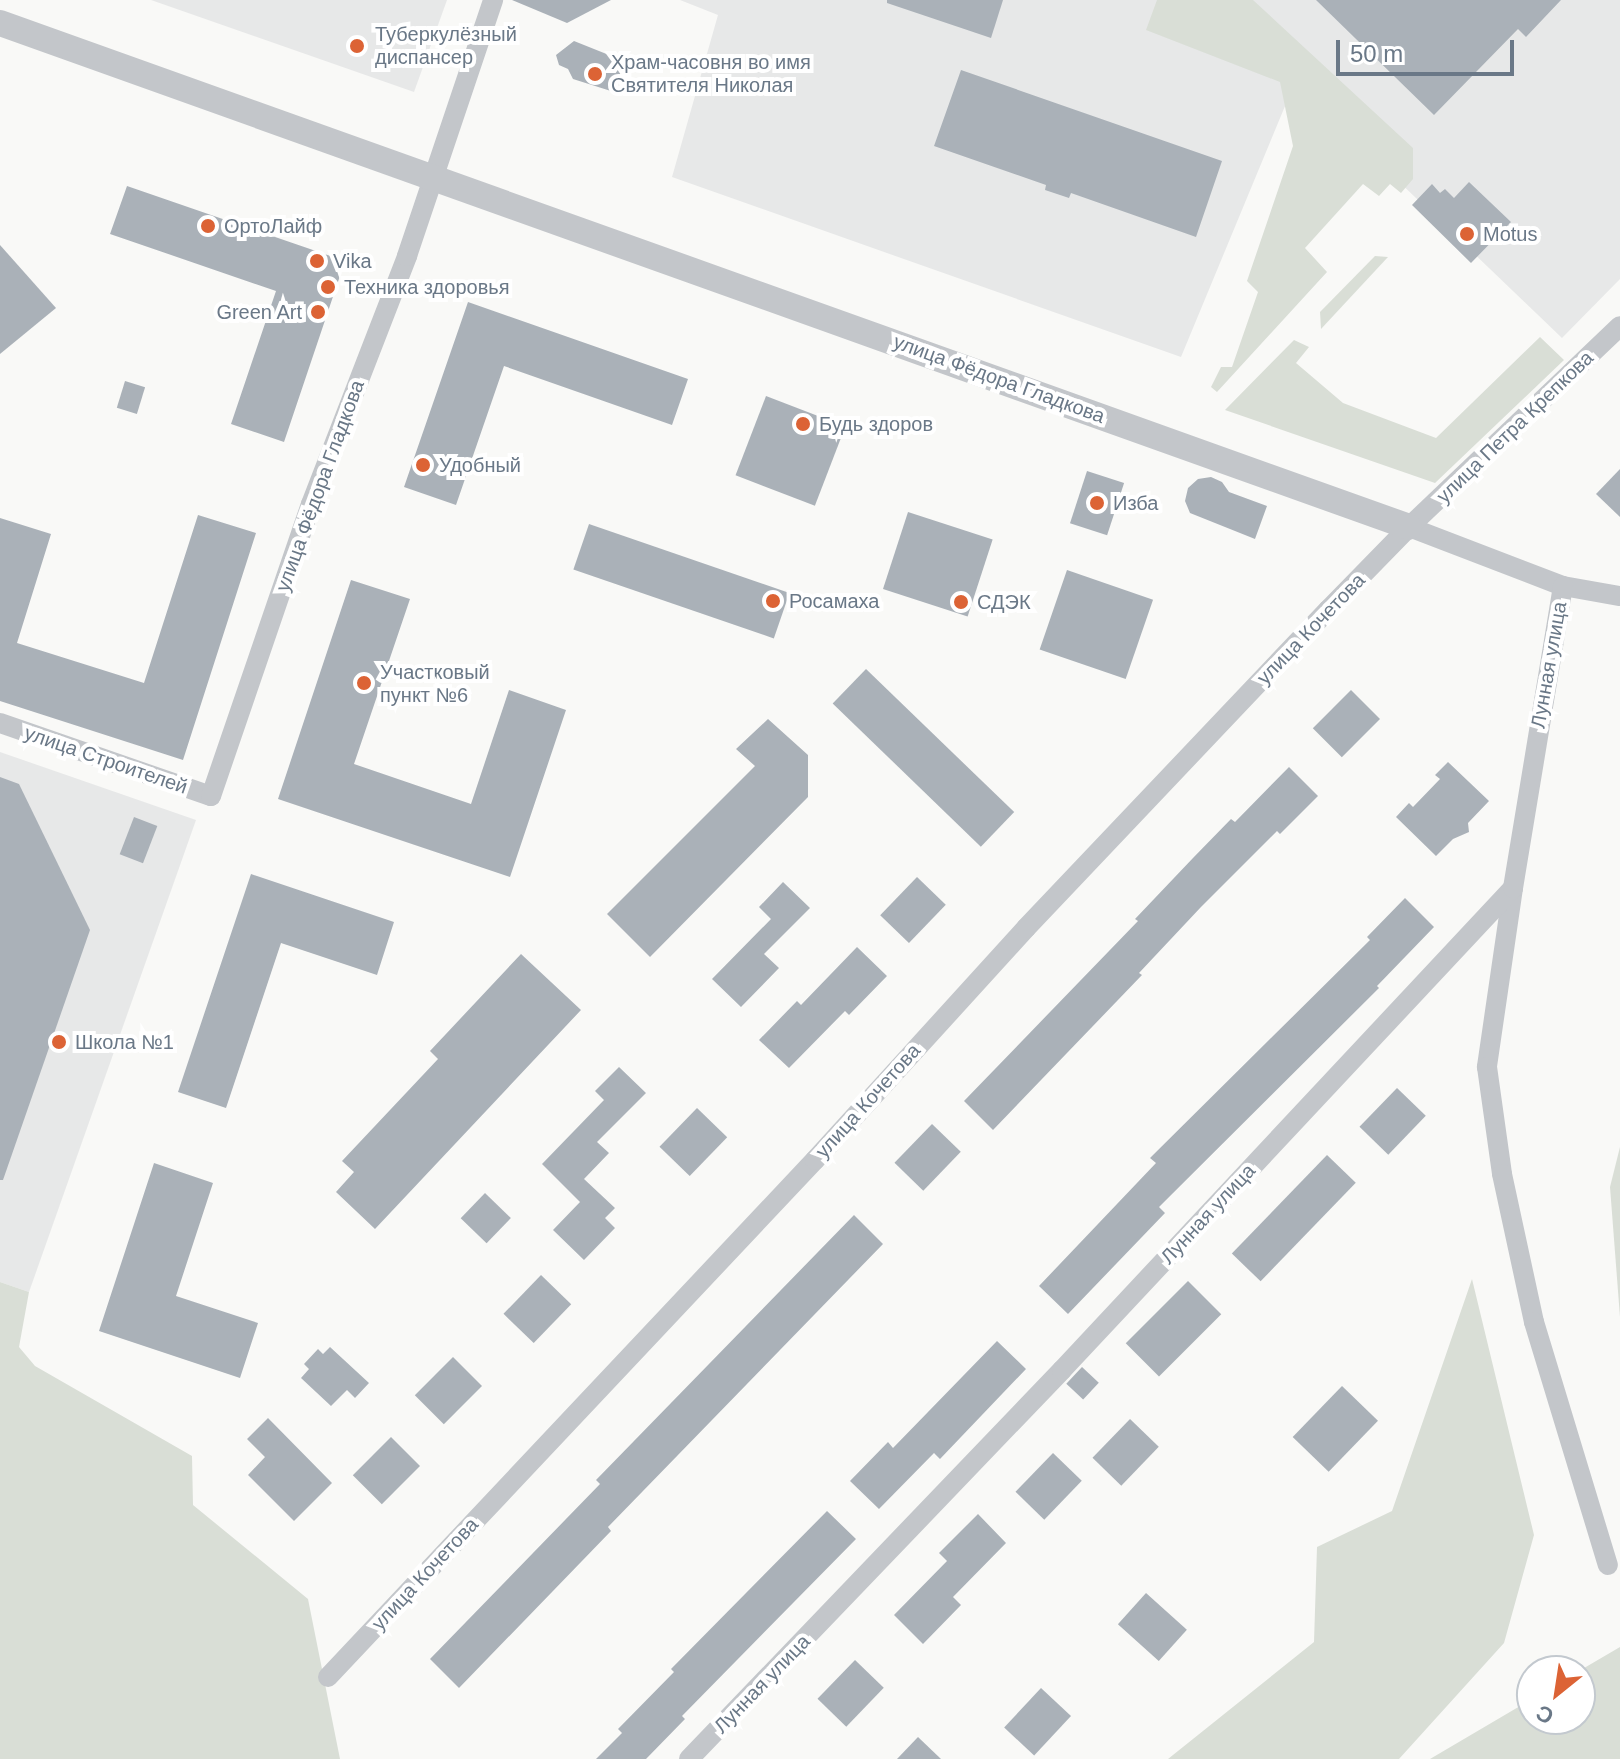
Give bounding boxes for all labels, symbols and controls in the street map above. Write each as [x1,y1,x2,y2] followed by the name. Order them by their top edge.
[375,22,517,69] place label: Туберкулёзный диспансер
[1340,24,1518,74] scale bar
[346,35,368,57] marker: Туберкулёзный диспансер
[1350,40,1403,67] text: 50 m
[611,50,811,97] place label: Храм-часовня во имя Святителя Николая
[586,65,604,83] marker: Храм-часовня во имя Святителя Николая
[224,214,322,238] place label: ОртоЛайф
[199,217,217,235] marker: ОртоЛайф
[1483,222,1537,246] place label: Motus
[1458,225,1476,243] marker: Motus
[333,249,372,273] place label: Vika
[308,252,326,270] marker: Vika
[344,275,510,299] place label: Техника здоровья
[319,278,337,296] marker: Техника здоровья
[215,300,302,324] place label: Green Art
[309,303,327,321] marker: Green Art
[890,330,1108,428] street label: улица Фёдора Гладкова
[1432,346,1598,508] street label: улица Петра Крепкова
[271,377,369,595] street label: улица Фёдора Гладкова
[819,412,933,436] place label: Будь здоров
[794,415,812,433] marker: Будь здоров
[439,453,521,477] place label: Удобный
[414,456,432,474] marker: Удобный
[1113,491,1158,515] place label: Изба
[1088,494,1106,512] marker: Изба
[1252,568,1370,690] street label: улица Кочетова
[789,589,879,613] place label: Росамаха
[977,590,1031,614] place label: СДЭК
[764,592,782,610] marker: Росамаха
[952,593,970,611] marker: СДЭК
[1526,600,1572,730] street label: Лунная улица
[380,660,490,707] place label: Участковый пункт №6
[355,674,373,692] marker: Участковый пункт №6
[21,721,191,799] street label: улица Строителей
[75,1030,174,1054] place label: Школа №1
[50,1033,68,1051] marker: Школа №1
[810,1039,926,1163] street label: улица Кочетова
[1156,1159,1260,1269] street label: Лунная улица
[367,1513,483,1635] street label: улица Кочетова
[709,1630,815,1738] street label: Лунная улица
[1516,1655,1596,1735] north arrow
[1532,1700,1558,1729] text: С

